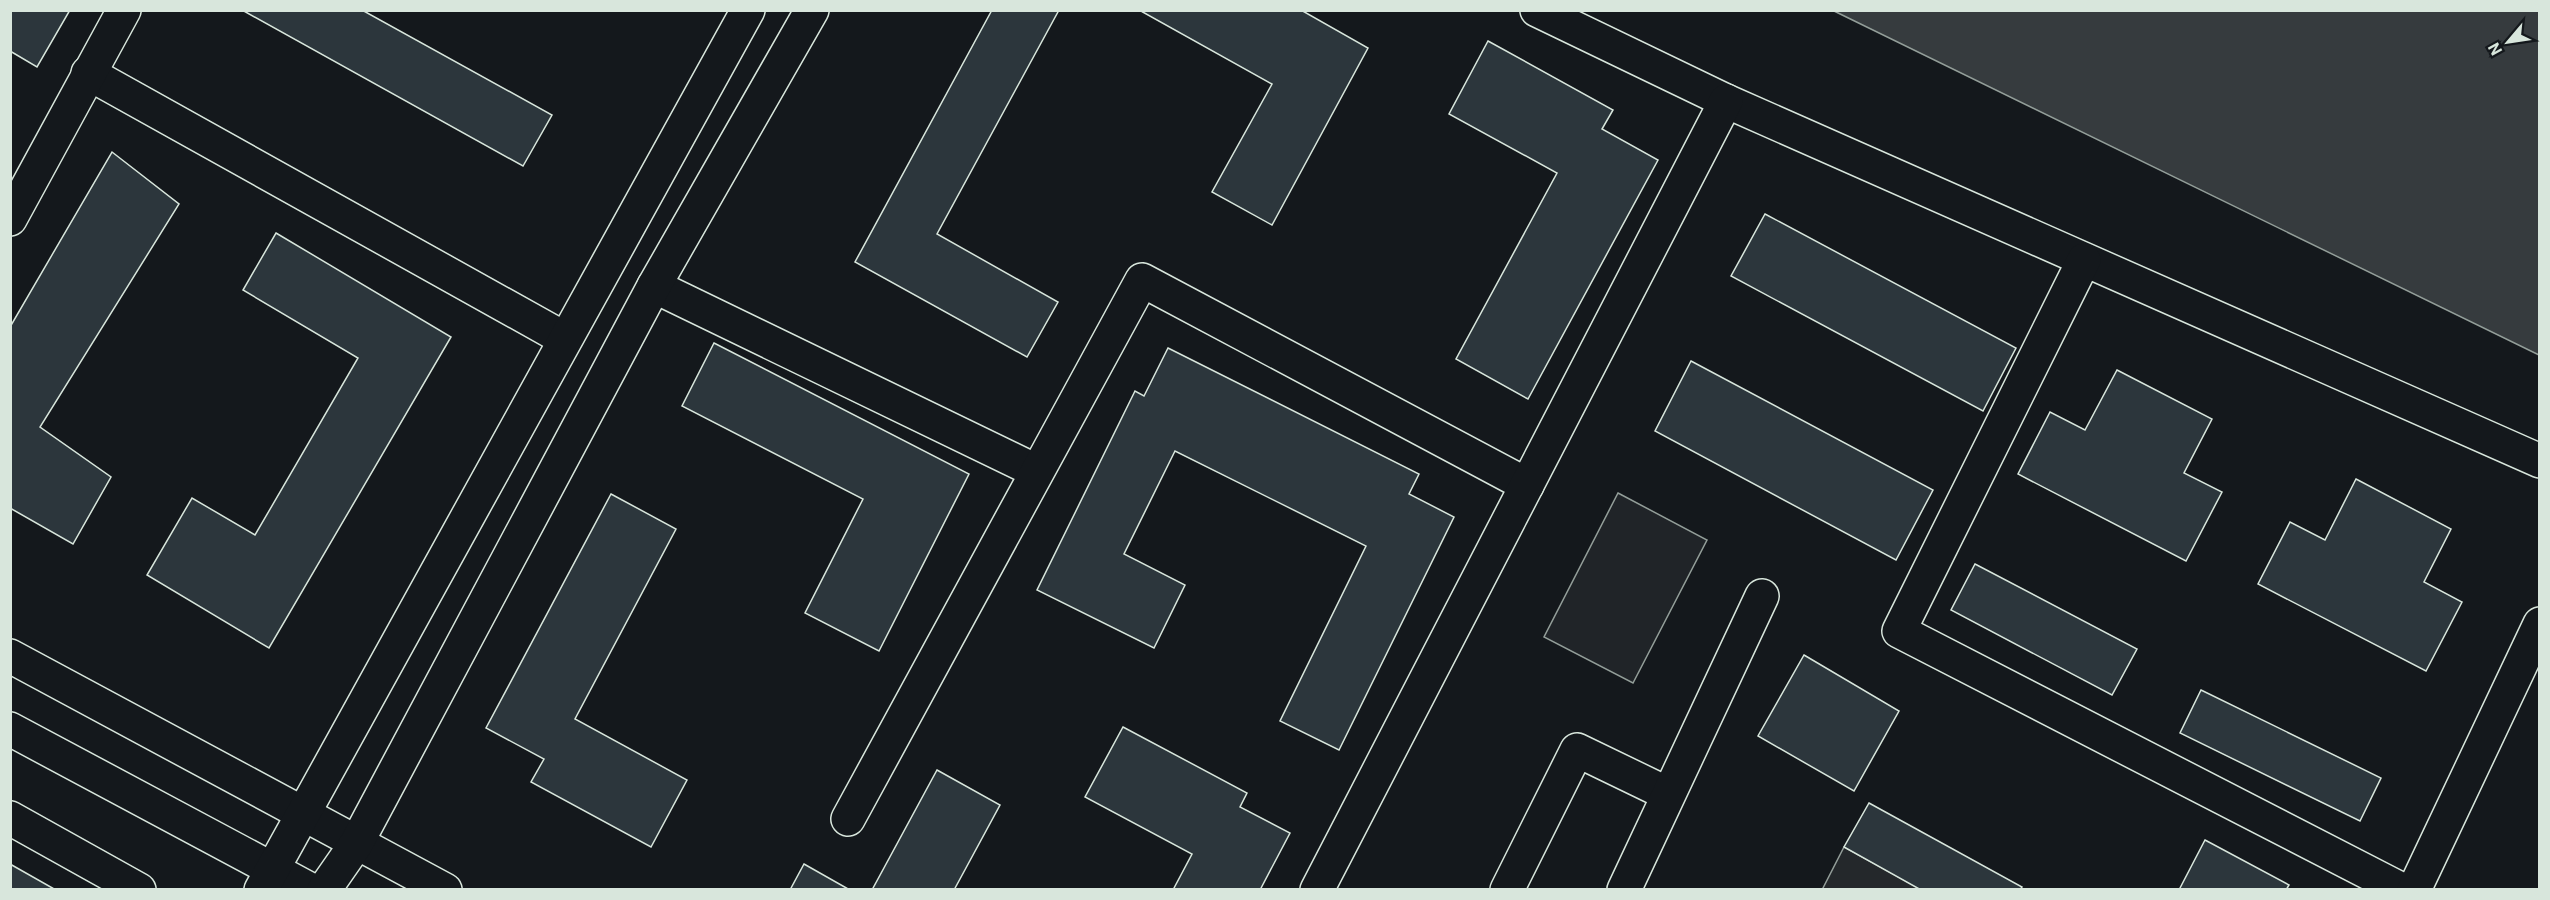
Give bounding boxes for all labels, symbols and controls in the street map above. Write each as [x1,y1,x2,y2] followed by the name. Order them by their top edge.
[2478,12,2538,72] north arrow
[2484,39,2506,59] text: N

